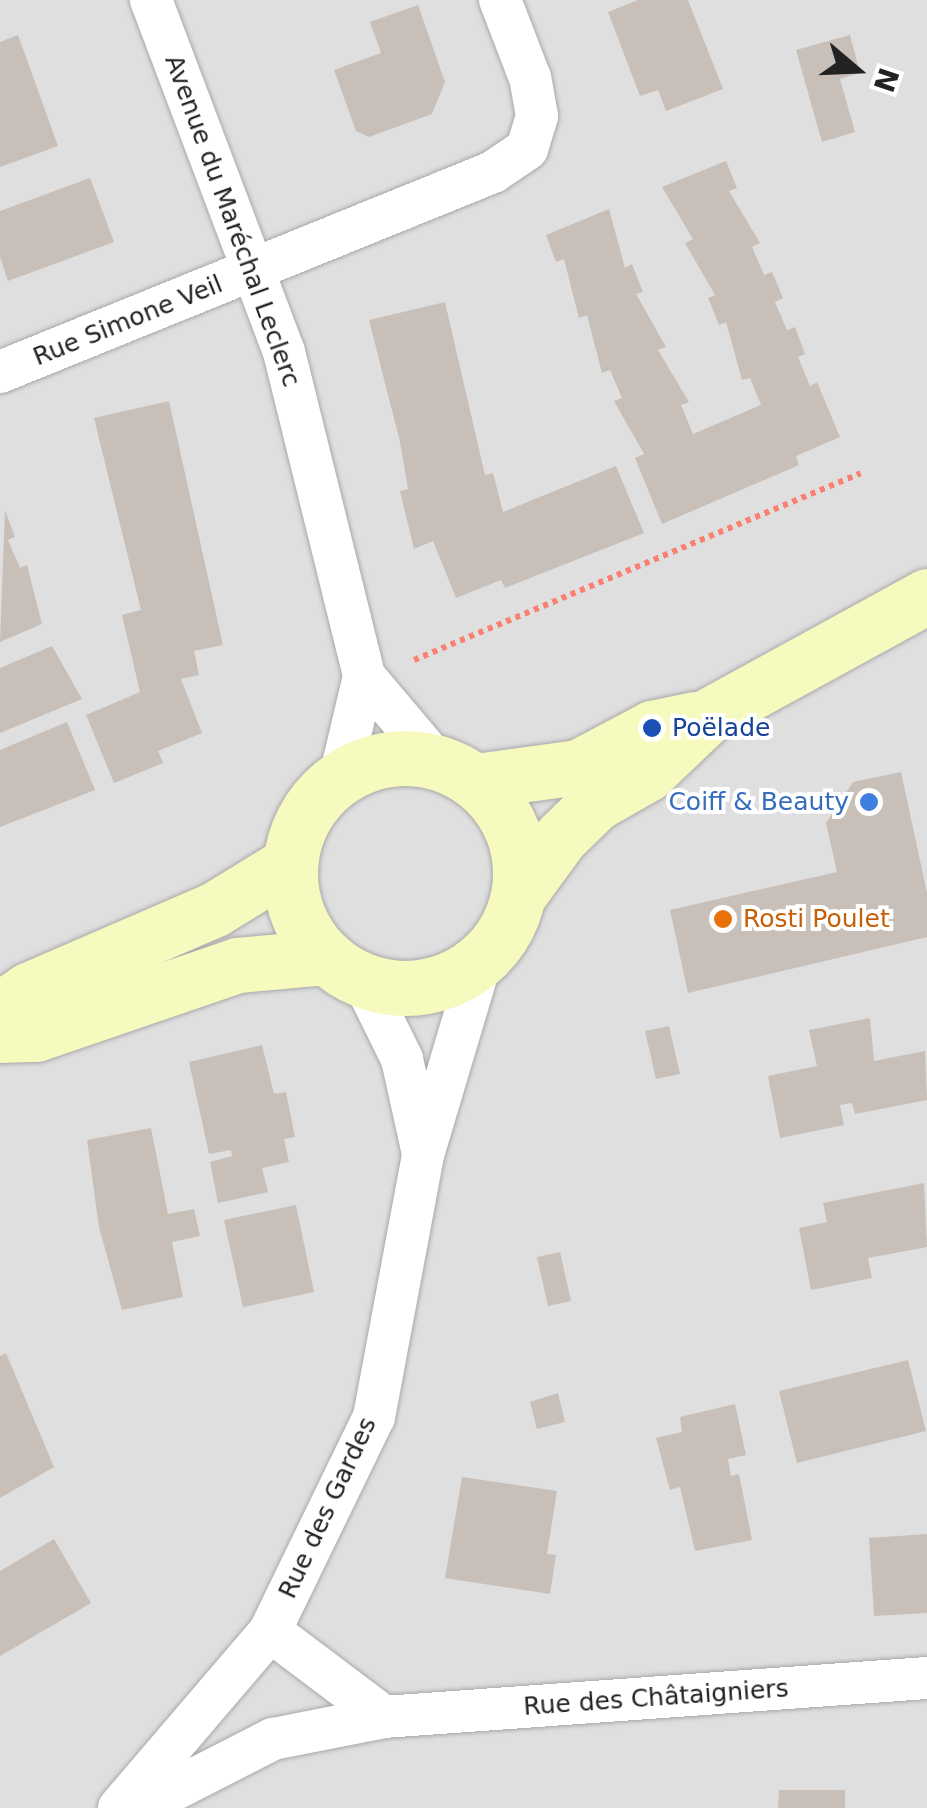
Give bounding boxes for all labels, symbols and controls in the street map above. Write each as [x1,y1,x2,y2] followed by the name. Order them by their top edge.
[807,20,907,120] north arrow
[158,51,306,391] street label: Avenue du Maréchal Leclerc
[866,63,905,96] text: N
[29,269,227,373] street label: Rue Simone Veil
[672,713,770,743] place label: Poëlade
[641,717,663,739] marker: Poëlade
[668,787,849,817] place label: Coiff & Beauty
[858,791,880,813] marker: Coiff & Beauty
[743,904,890,934] place label: Rosti Poulet
[712,908,734,930] marker: Rosti Poulet
[273,1413,383,1603] street label: Rue des Gardes
[522,1674,790,1722] street label: Rue des Châtaigniers

